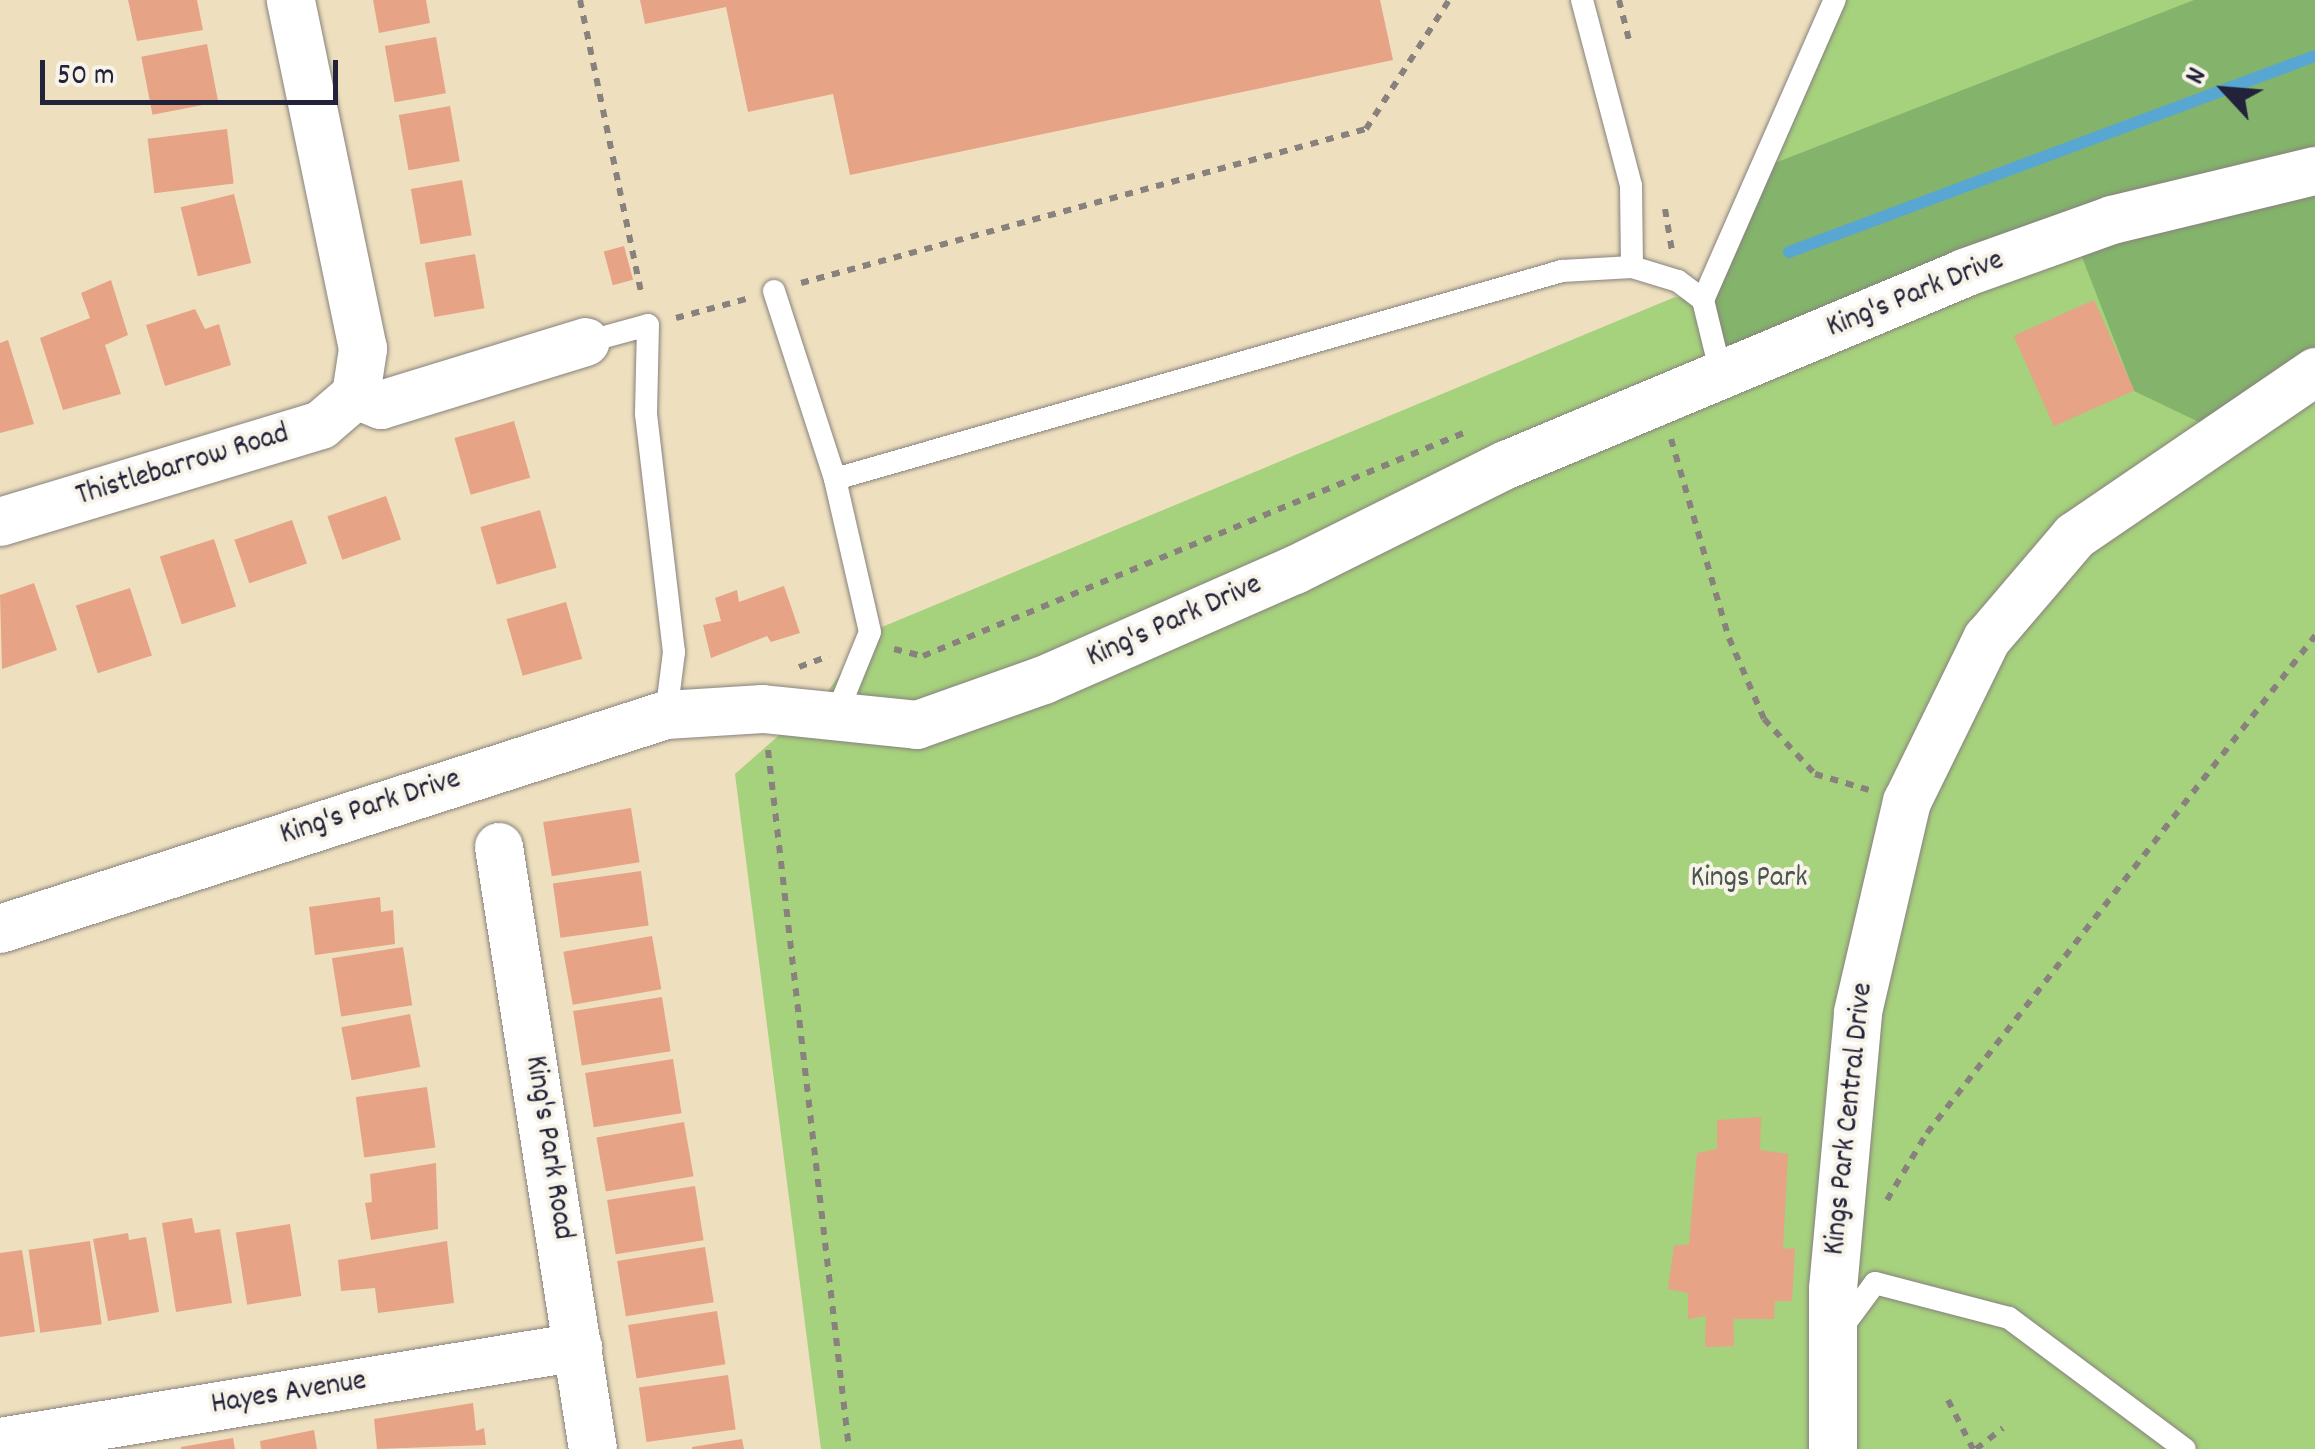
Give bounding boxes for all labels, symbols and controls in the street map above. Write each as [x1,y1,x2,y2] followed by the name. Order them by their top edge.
[45,40,342,102] scale bar
[2175,40,2275,140] north arrow
[57,56,115,99] text: 50 m
[2177,62,2219,92] text: N
[1822,244,2010,348] street label: King's Park Drive
[72,418,294,516] street label: Thistlebarrow Road
[1082,568,1268,678] street label: King's Park Drive
[276,763,466,855] street label: King's Park Drive
[1691,862,1807,898] park label: Kings Park
[1819,981,1883,1257] street label: Kings Park Central Drive
[515,1053,579,1243] street label: King's Park Road
[209,1365,369,1425] street label: Hayes Avenue

